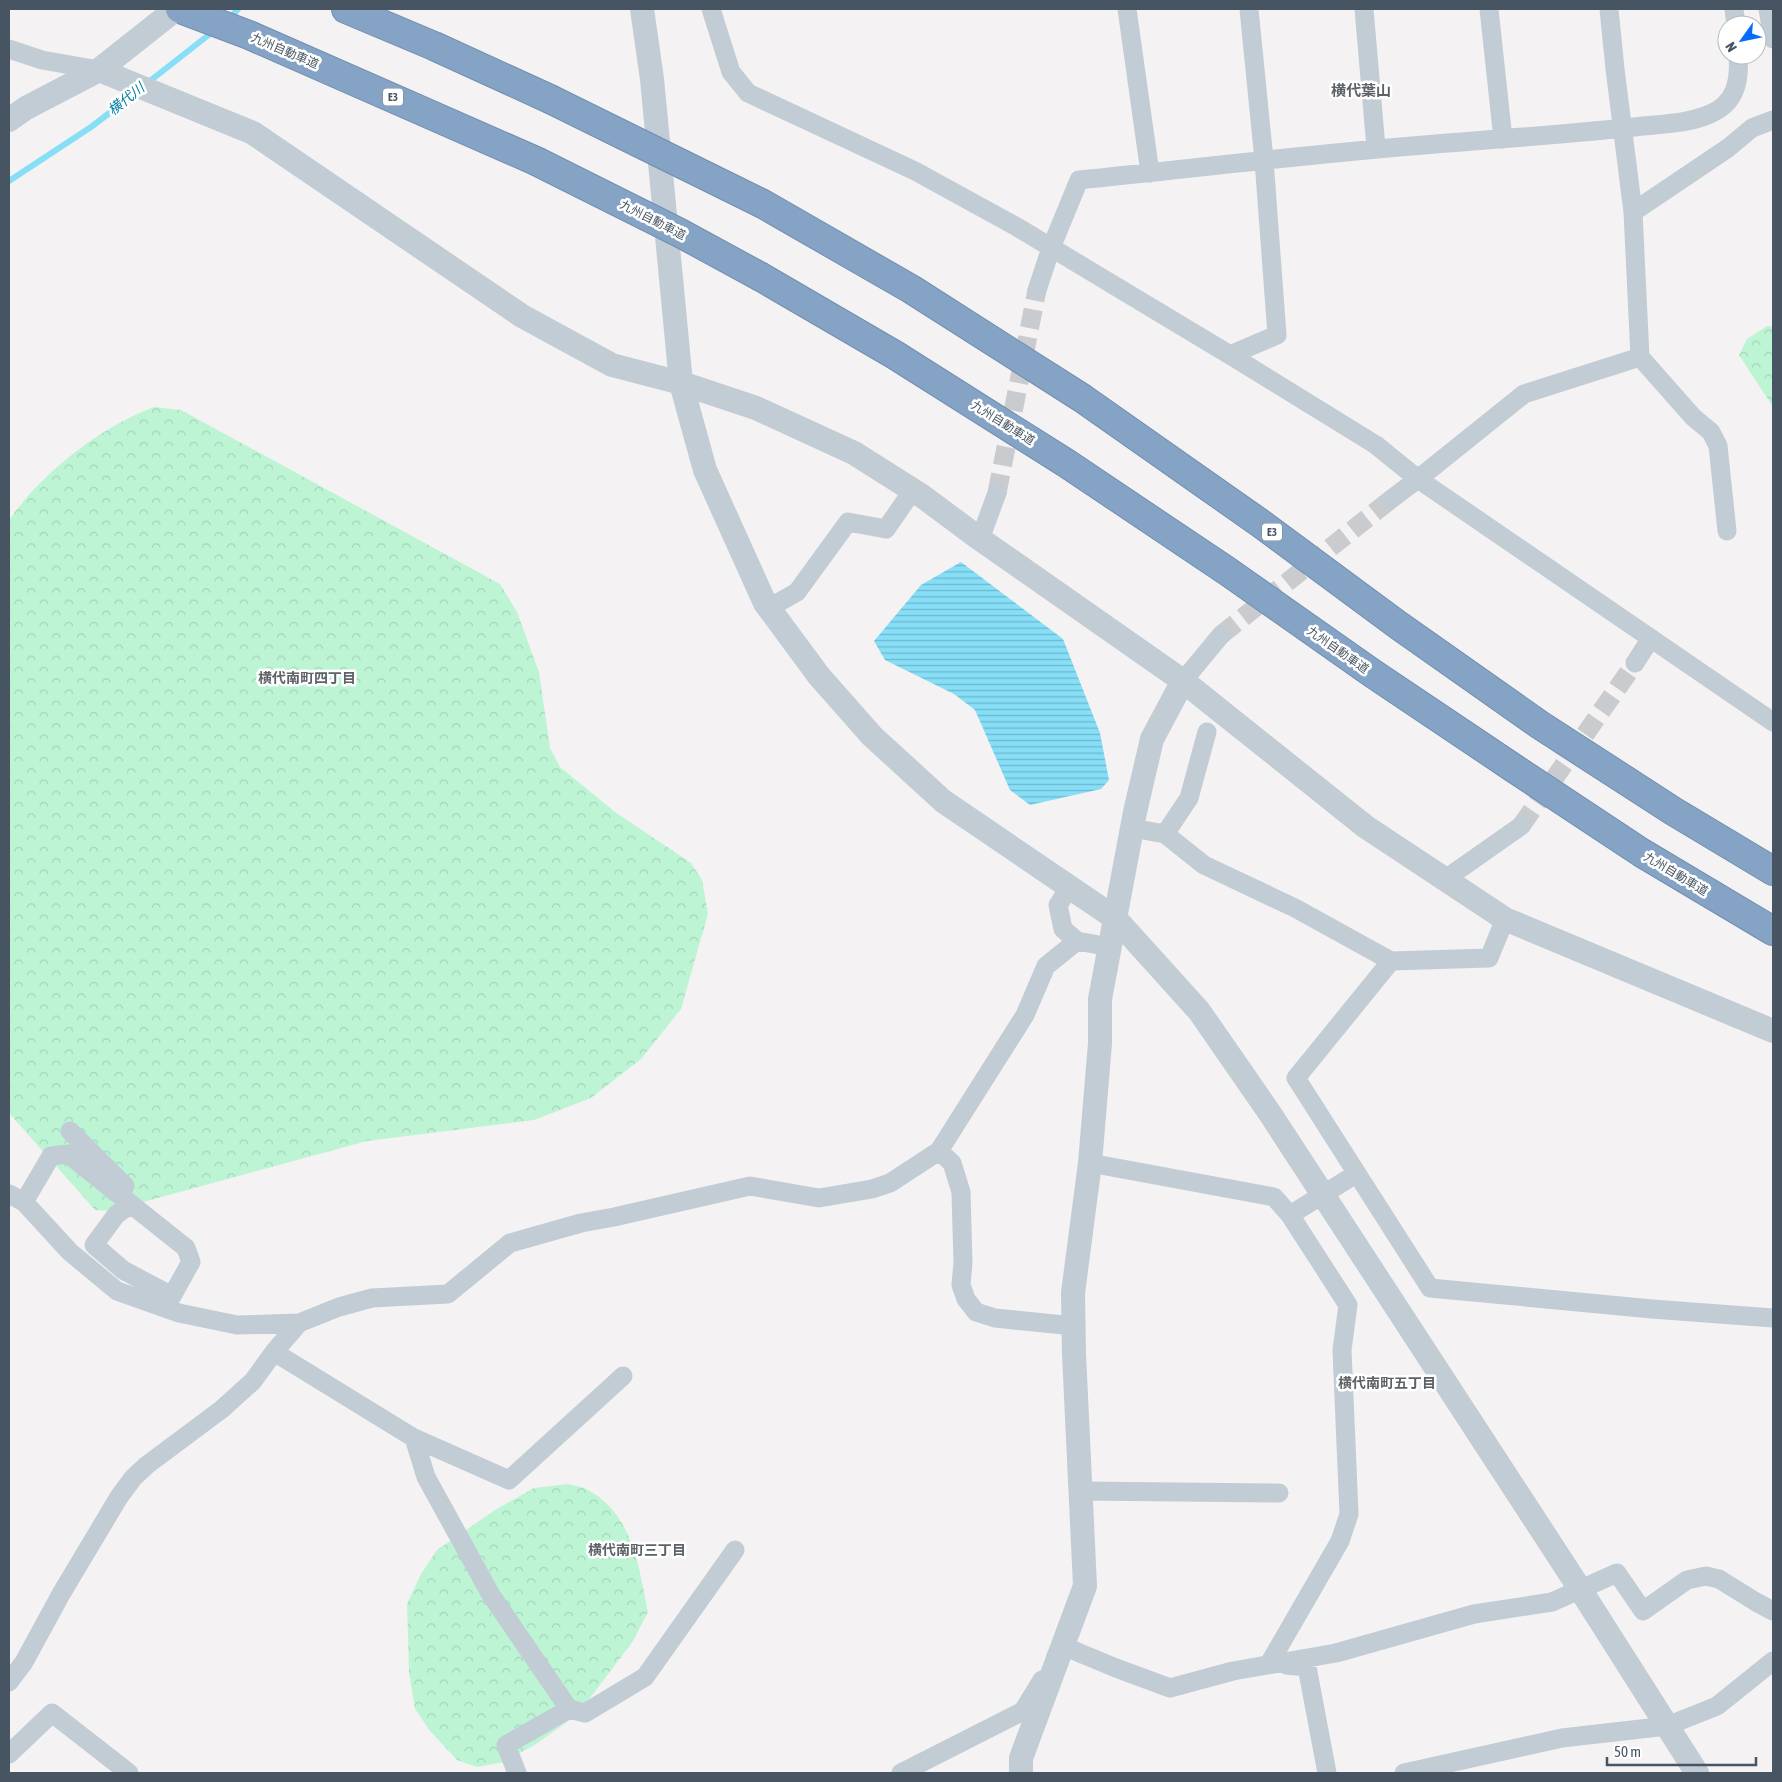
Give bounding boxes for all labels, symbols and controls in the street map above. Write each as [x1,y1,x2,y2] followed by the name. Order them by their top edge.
[1717,15,1767,65] north arrow
[249,30,321,72] street label: 九州自動車道
[1722,39,1740,55] text: N
[105,78,149,118] water label: 横代川
[1331,82,1391,99] district label: 横代葉山
[383,88,403,105] road number: E3
[618,197,688,243] street label: 九州自動車道
[969,398,1037,448] street label: 九州自動車道
[1262,524,1282,540] road number: E3
[1304,624,1372,676] street label: 九州自動車道
[258,670,356,686] district label: 横代南町四丁目
[1642,849,1710,899] street label: 九州自動車道
[1338,1375,1436,1391] district label: 横代南町五丁目
[588,1542,686,1558] district label: 横代南町三丁目
[1607,1734,1756,1766] scale bar
[1614,1743,1641,1760] text: 50 m

